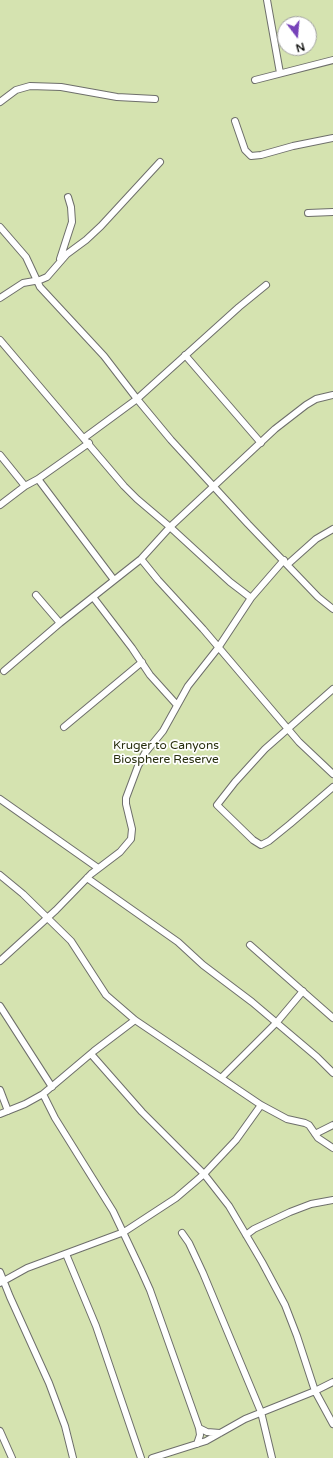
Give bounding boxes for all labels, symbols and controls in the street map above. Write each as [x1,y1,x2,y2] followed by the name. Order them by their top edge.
[277,16,317,56] north arrow
[294,40,306,55] text: N
[113,739,219,767] park label: Kruger to Canyons Biosphere Reserve

